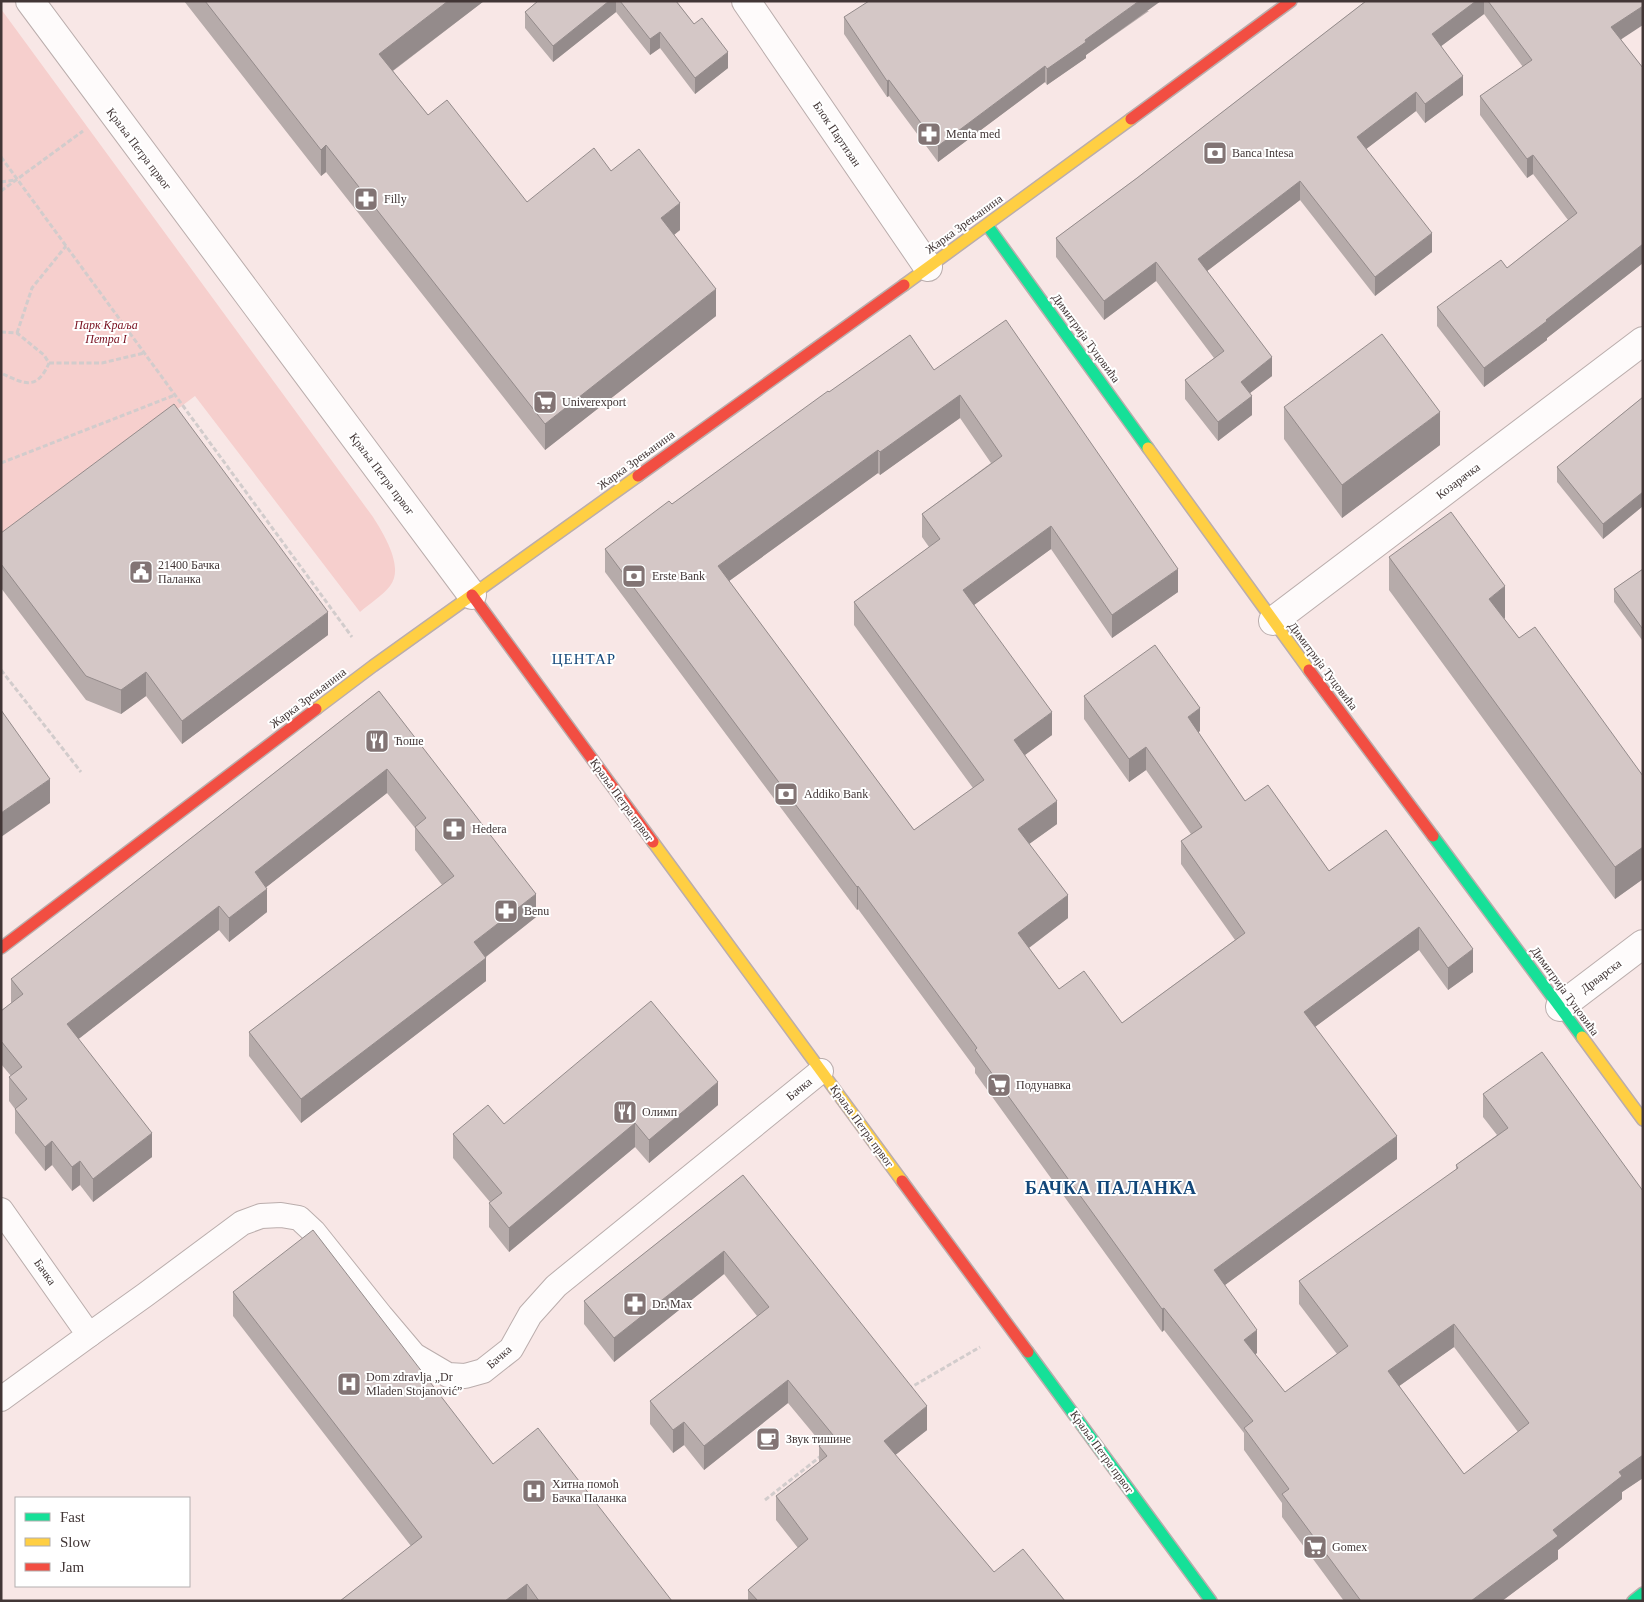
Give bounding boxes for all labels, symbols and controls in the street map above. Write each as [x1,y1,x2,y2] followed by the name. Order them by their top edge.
[810,99,864,170] street label: Блок Партизан
[104,105,174,193] street label: Краља Петра првог
[916,121,942,147] pharmacy icon: Menta med
[946,127,1000,141] place label: Menta med
[1202,140,1228,166] bank icon: Banca Intesa
[1232,146,1294,160] place label: Banca Intesa
[353,186,379,212] pharmacy icon: Filly
[923,191,1006,257] street label: Жарка Зрењанина
[384,192,407,206] place label: Filly
[1049,291,1123,386] street label: Димитрија Туцовића
[73,318,138,346] park label: Парк Краља Петра I
[532,389,558,415] supermarket icon: Univerexport
[562,395,627,409] place label: Univerexport
[595,427,678,493] street label: Жарка Зрењанина
[347,430,417,518] street label: Краља Петра првог
[1433,460,1483,502] street label: Козарачка
[158,558,220,586] place label: 21400 Бачка Паланка
[128,559,154,585] public building icon: 21400 Бачка Паланка
[621,563,647,589] bank icon: Erste Bank
[652,569,705,583] place label: Erste Bank
[1285,619,1361,713] street label: Димитрија Туцовића
[552,651,616,667] district label: ЦЕНТАР
[267,664,349,731] street label: Жарка Зрењанина
[364,728,390,754] restaurant icon: Ћоше
[394,734,423,748] place label: Ћоше
[587,756,657,844] street label: Краља Петра првог
[773,781,799,807] bank icon: Addiko Bank
[804,787,868,801] place label: Addiko Bank
[441,816,467,842] pharmacy icon: Hedera
[472,822,507,836] place label: Hedera
[493,898,519,924] pharmacy icon: Benu
[524,904,549,918] place label: Benu
[1528,944,1602,1039] street label: Димитрија Туцовића
[1578,956,1625,996] street label: Дрварска
[986,1072,1012,1098] supermarket icon: Подунавка
[783,1074,815,1103] street label: Бачка
[1016,1078,1071,1092] place label: Подунавка
[827,1082,897,1170] street label: Краља Петра првог
[612,1099,638,1125] restaurant icon: Олимп
[642,1105,678,1119] place label: Олимп
[1025,1178,1197,1198] district label: БАЧКА ПАЛАНКА
[31,1256,59,1288] street label: Бачка
[622,1291,648,1317] pharmacy icon: Dr. Max
[652,1297,692,1311] place label: Dr. Max
[484,1342,515,1372] street label: Бачка
[366,1370,462,1398] place label: Dom zdravlja „Dr Mladen Stojanović”
[336,1371,362,1397] hospital icon: Dom zdravlja „Dr Mladen Stojanović”
[1067,1408,1137,1496] street label: Краља Петра првог
[755,1426,781,1452] cafe icon: Звук тишине
[786,1432,851,1446] place label: Звук тишине
[552,1477,627,1505] place label: Хитна помоћ Бачка Паланка
[521,1478,547,1504] hospital icon: Хитна помоћ Бачка Паланка
[15,1497,190,1587] legend
[60,1509,86,1525] text: Fast
[60,1534,91,1550] text: Slow
[1302,1534,1328,1560] supermarket icon: Gomex
[1332,1540,1367,1554] place label: Gomex
[60,1559,84,1575] text: Jam

